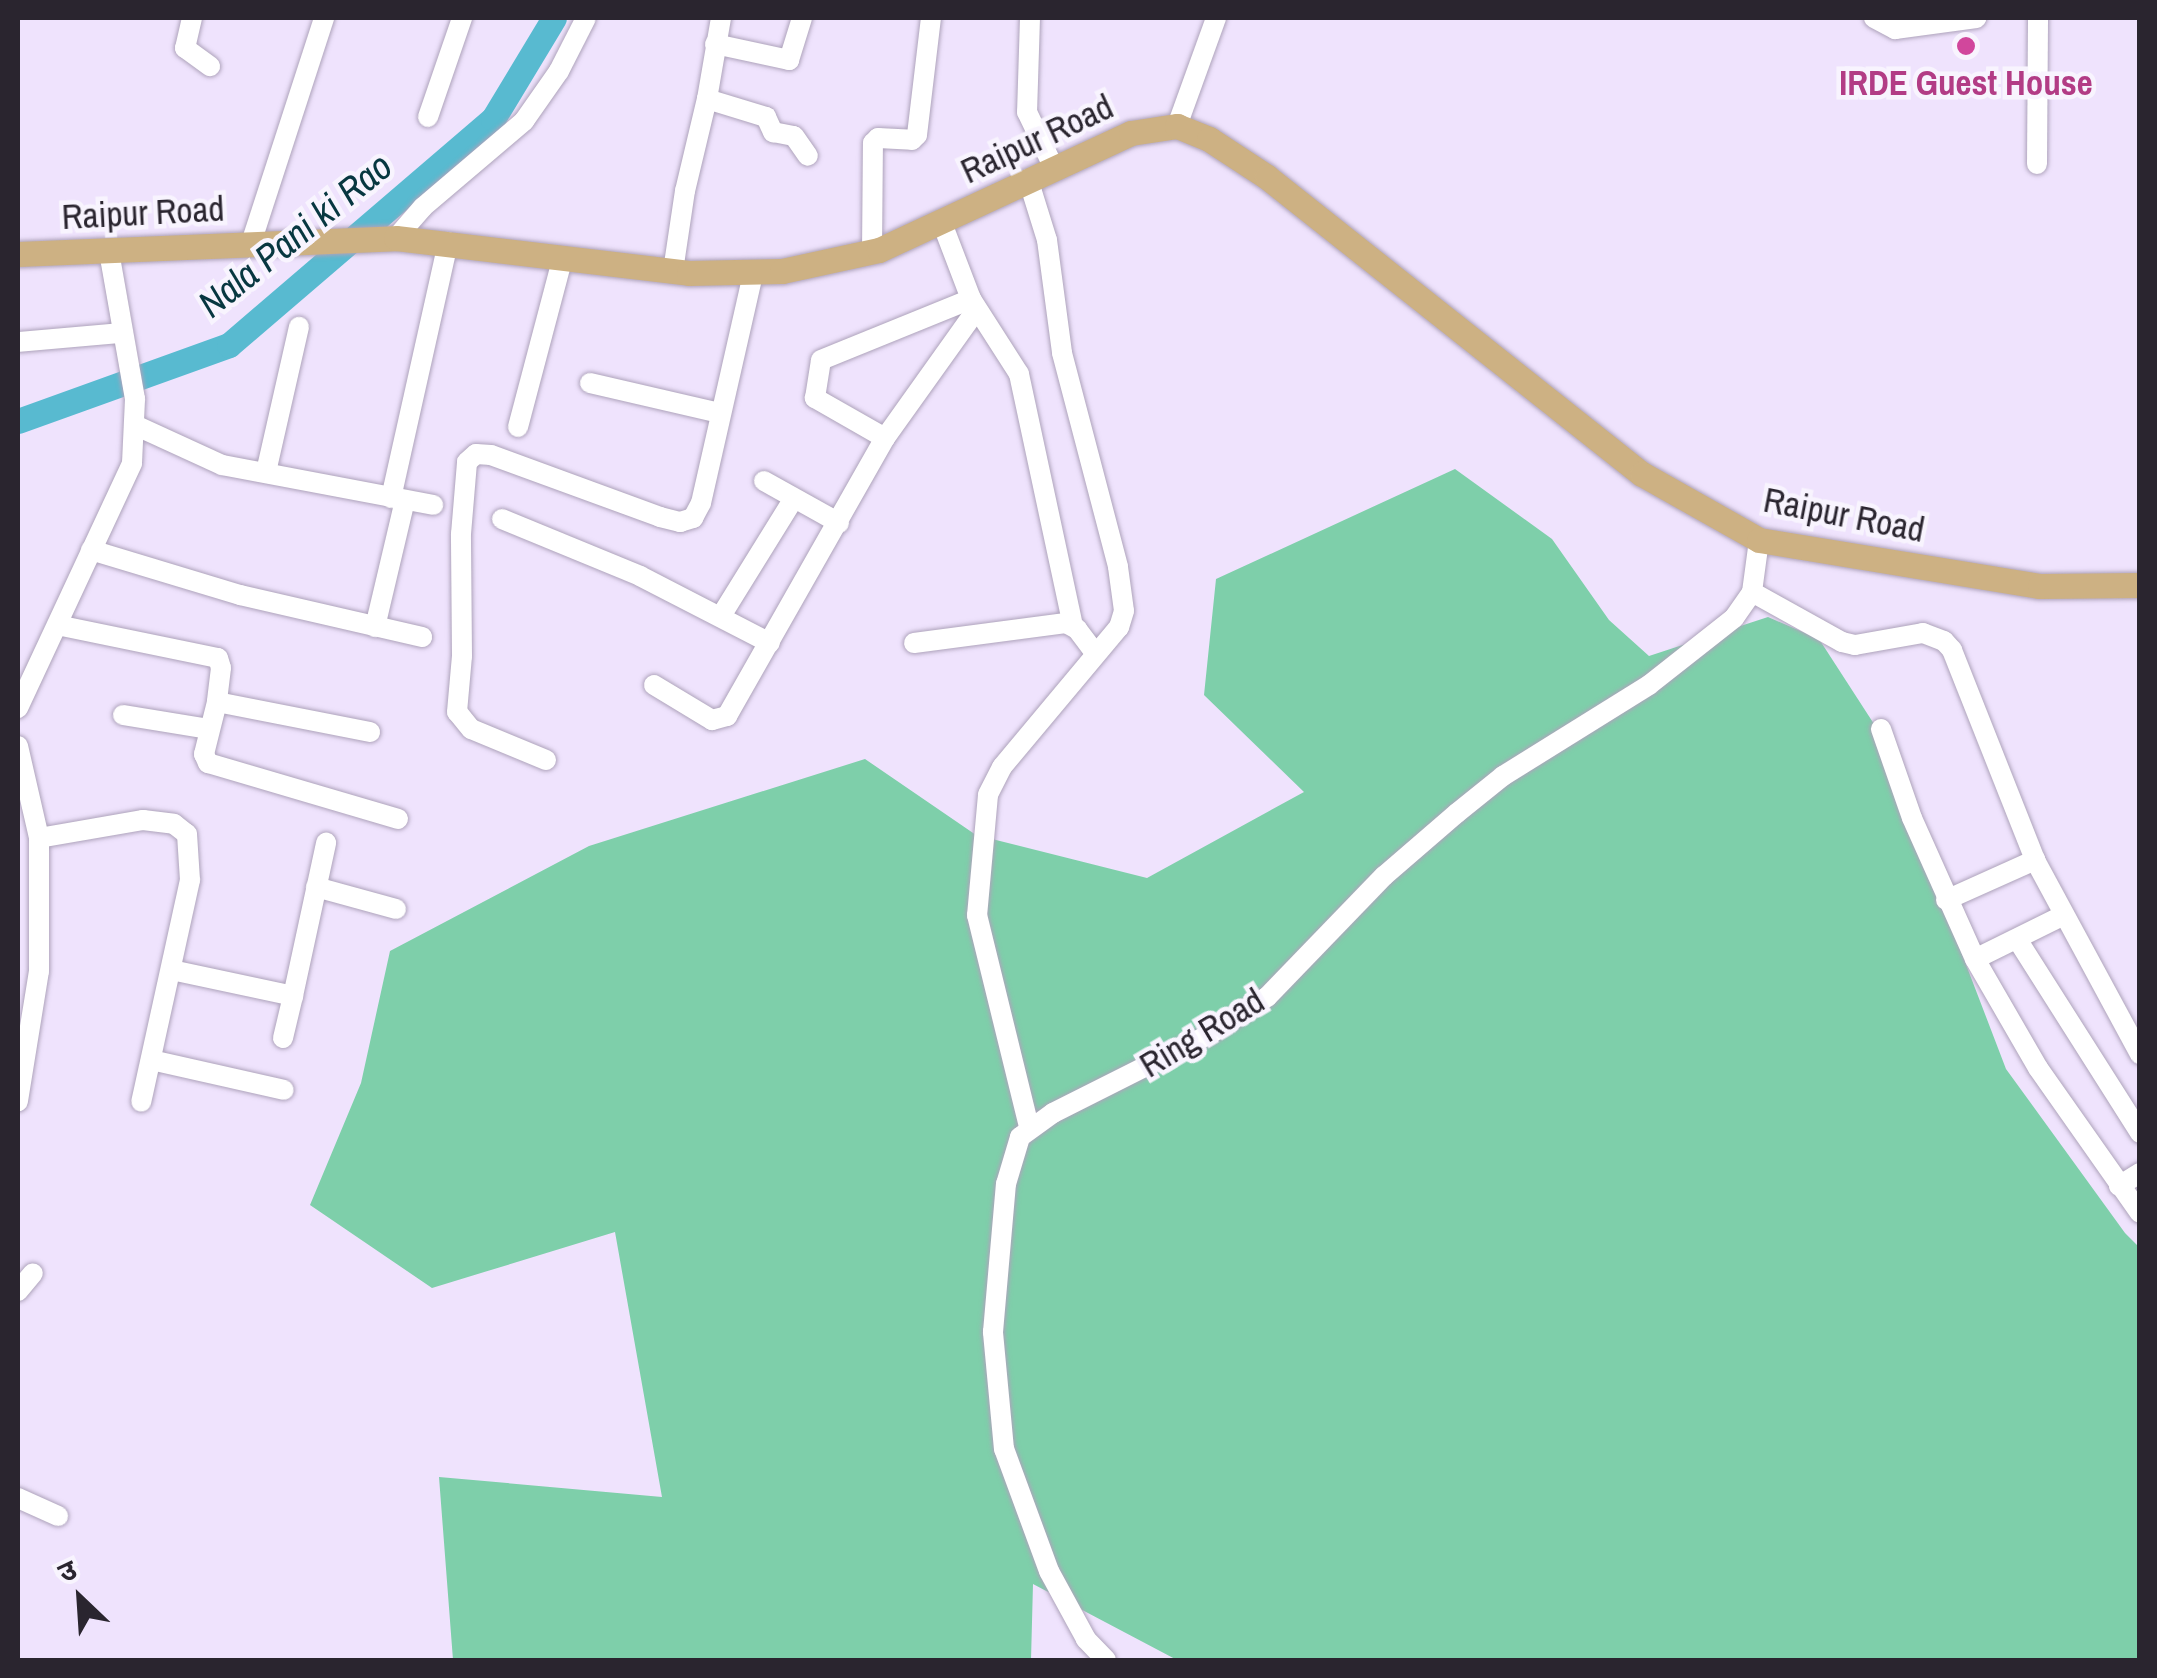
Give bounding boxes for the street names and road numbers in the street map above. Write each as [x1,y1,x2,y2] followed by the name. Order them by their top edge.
[954,86,1120,192] street label: Raipur Road
[61,188,225,238] street label: Raipur Road
[1760,479,1928,551] street label: Raipur Road
[1132,980,1272,1086] street label: Ring Road

